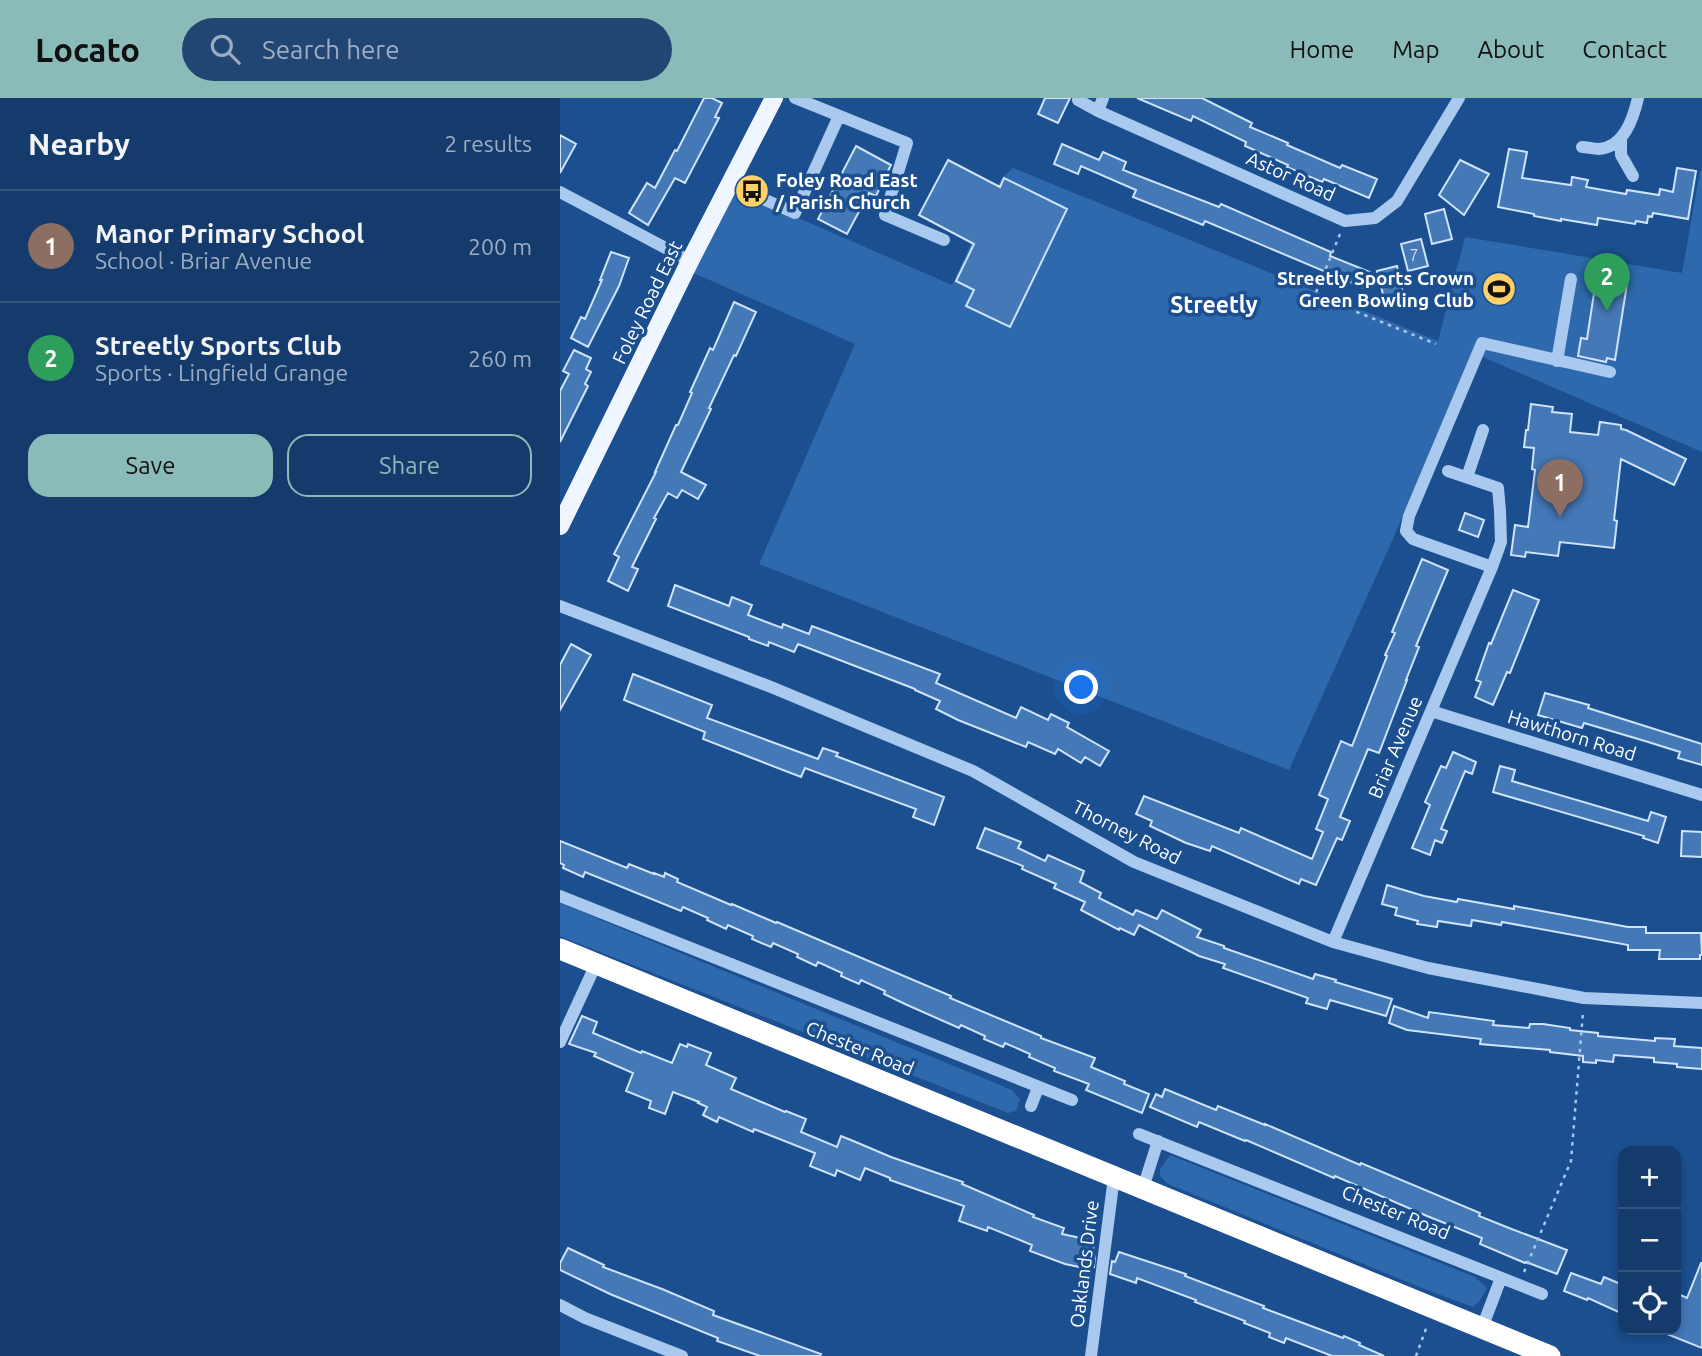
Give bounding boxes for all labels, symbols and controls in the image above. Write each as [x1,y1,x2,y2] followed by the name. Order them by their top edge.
[182,18,672,81] search box
[206,30,244,68] icon: search
[35,31,140,68] text: Locato
[262,35,400,64] text: Search here
[1289,36,1354,63] text: Home
[1392,36,1439,63] text: Map
[1477,36,1544,63] text: About
[1582,36,1667,63] text: Contact
[28,127,130,161] text: Nearby
[444,131,532,156] text: 2 results
[1243,147,1339,205] street label: Astor Road
[775,169,918,213] place label: Foley Road East / Parish Church
[733,172,771,210] bus stop icon: Foley Road East / Parish Church
[95,219,364,248] text: Manor Primary School
[45,234,57,259] text: 1
[468,234,532,259] text: 200 m
[608,236,687,367] street label: Foley Road East
[1409,246,1419,264] house number: 7
[95,248,312,273] text: School · Briar Avenue
[1584,253,1630,311] pin: 2
[1277,267,1474,311] place label: Streetly Sports Crown Green Bowling Club
[1480,270,1518,308] sports icon: Streetly Sports Crown Green Bowling Club
[1170,292,1258,317] district label: Streetly
[95,331,342,360] text: Streetly Sports Club
[45,346,57,371] text: 2
[468,346,532,371] text: 260 m
[95,360,348,385] text: Sports · Lingfield Grange
[28,434,273,497] button: Save
[287,434,532,497] button: Share
[1537,459,1583,517] pin: 1
[1064,670,1098,704] your location
[1364,692,1426,802] street label: Briar Avenue
[1505,705,1639,765] street label: Hawthorn Road
[1069,795,1185,869] street label: Thorney Road
[803,1016,917,1080] street label: Chester Road
[1618,1146,1681,1335] map controls
[1618,1146,1681,1209] button: +
[1339,1180,1453,1244] street label: Chester Road
[1065,1199,1103,1329] street label: Oaklands Drive
[1618,1209,1681,1272] button: −
[1618,1272,1681,1335] button: locate

